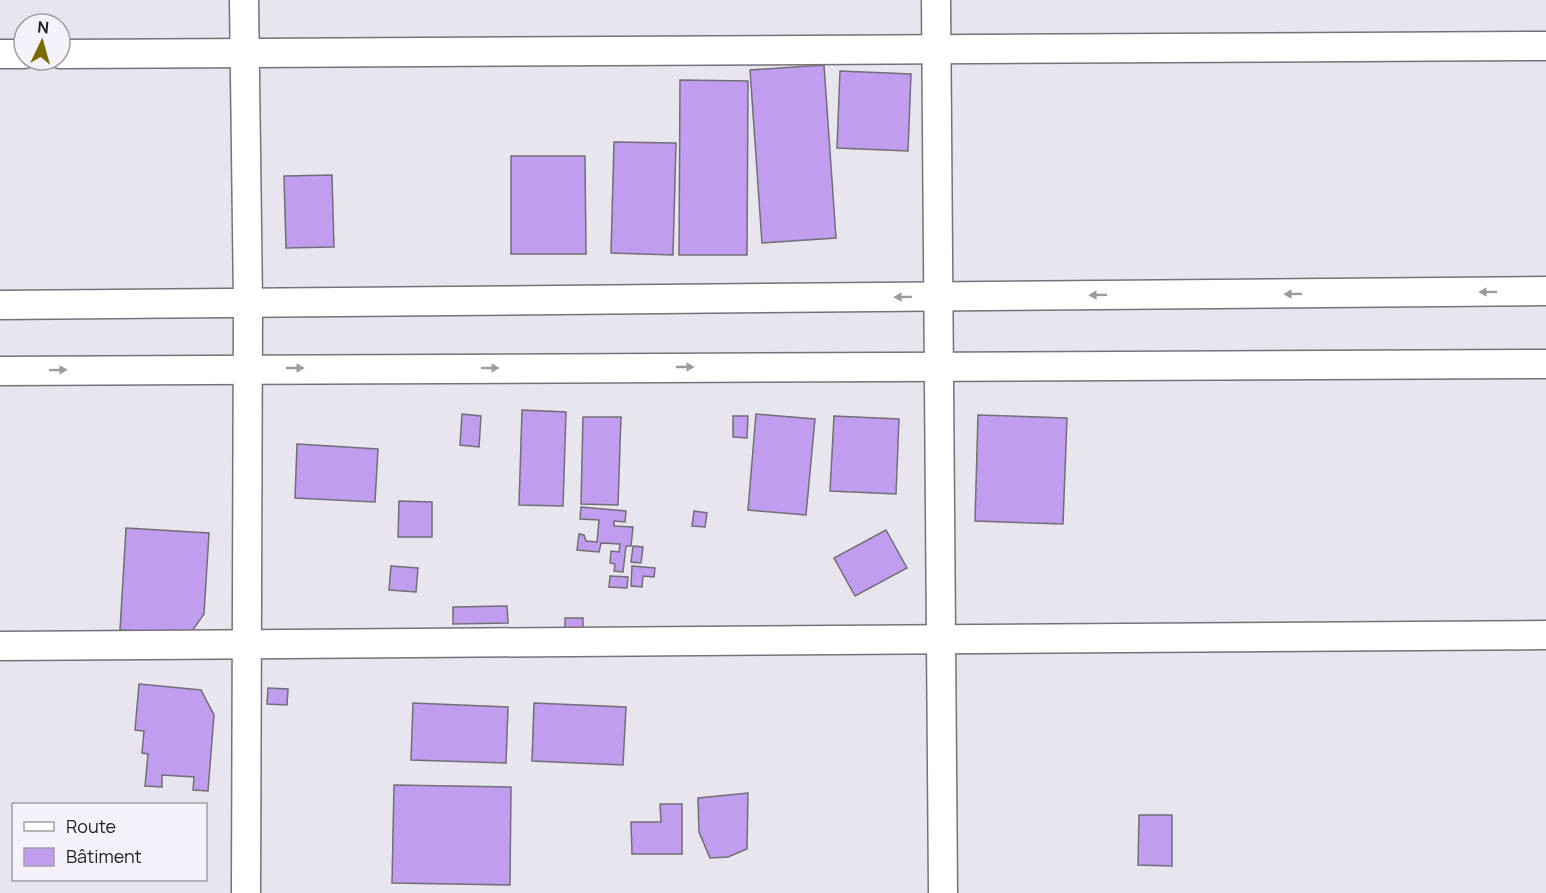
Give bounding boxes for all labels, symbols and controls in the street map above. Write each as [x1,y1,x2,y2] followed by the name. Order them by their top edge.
[12,12,72,72] north arrow
[37,16,50,39] text: N
[1478,287,1497,297] one-way arrow
[1283,289,1302,299] one-way arrow
[1088,290,1107,300] one-way arrow
[893,292,912,302] one-way arrow
[676,362,695,372] one-way arrow
[286,363,305,373] one-way arrow
[481,363,500,373] one-way arrow
[49,365,68,375] one-way arrow
[12,803,207,881] legend
[66,814,116,838] text: Route
[66,844,142,868] text: Bâtiment

